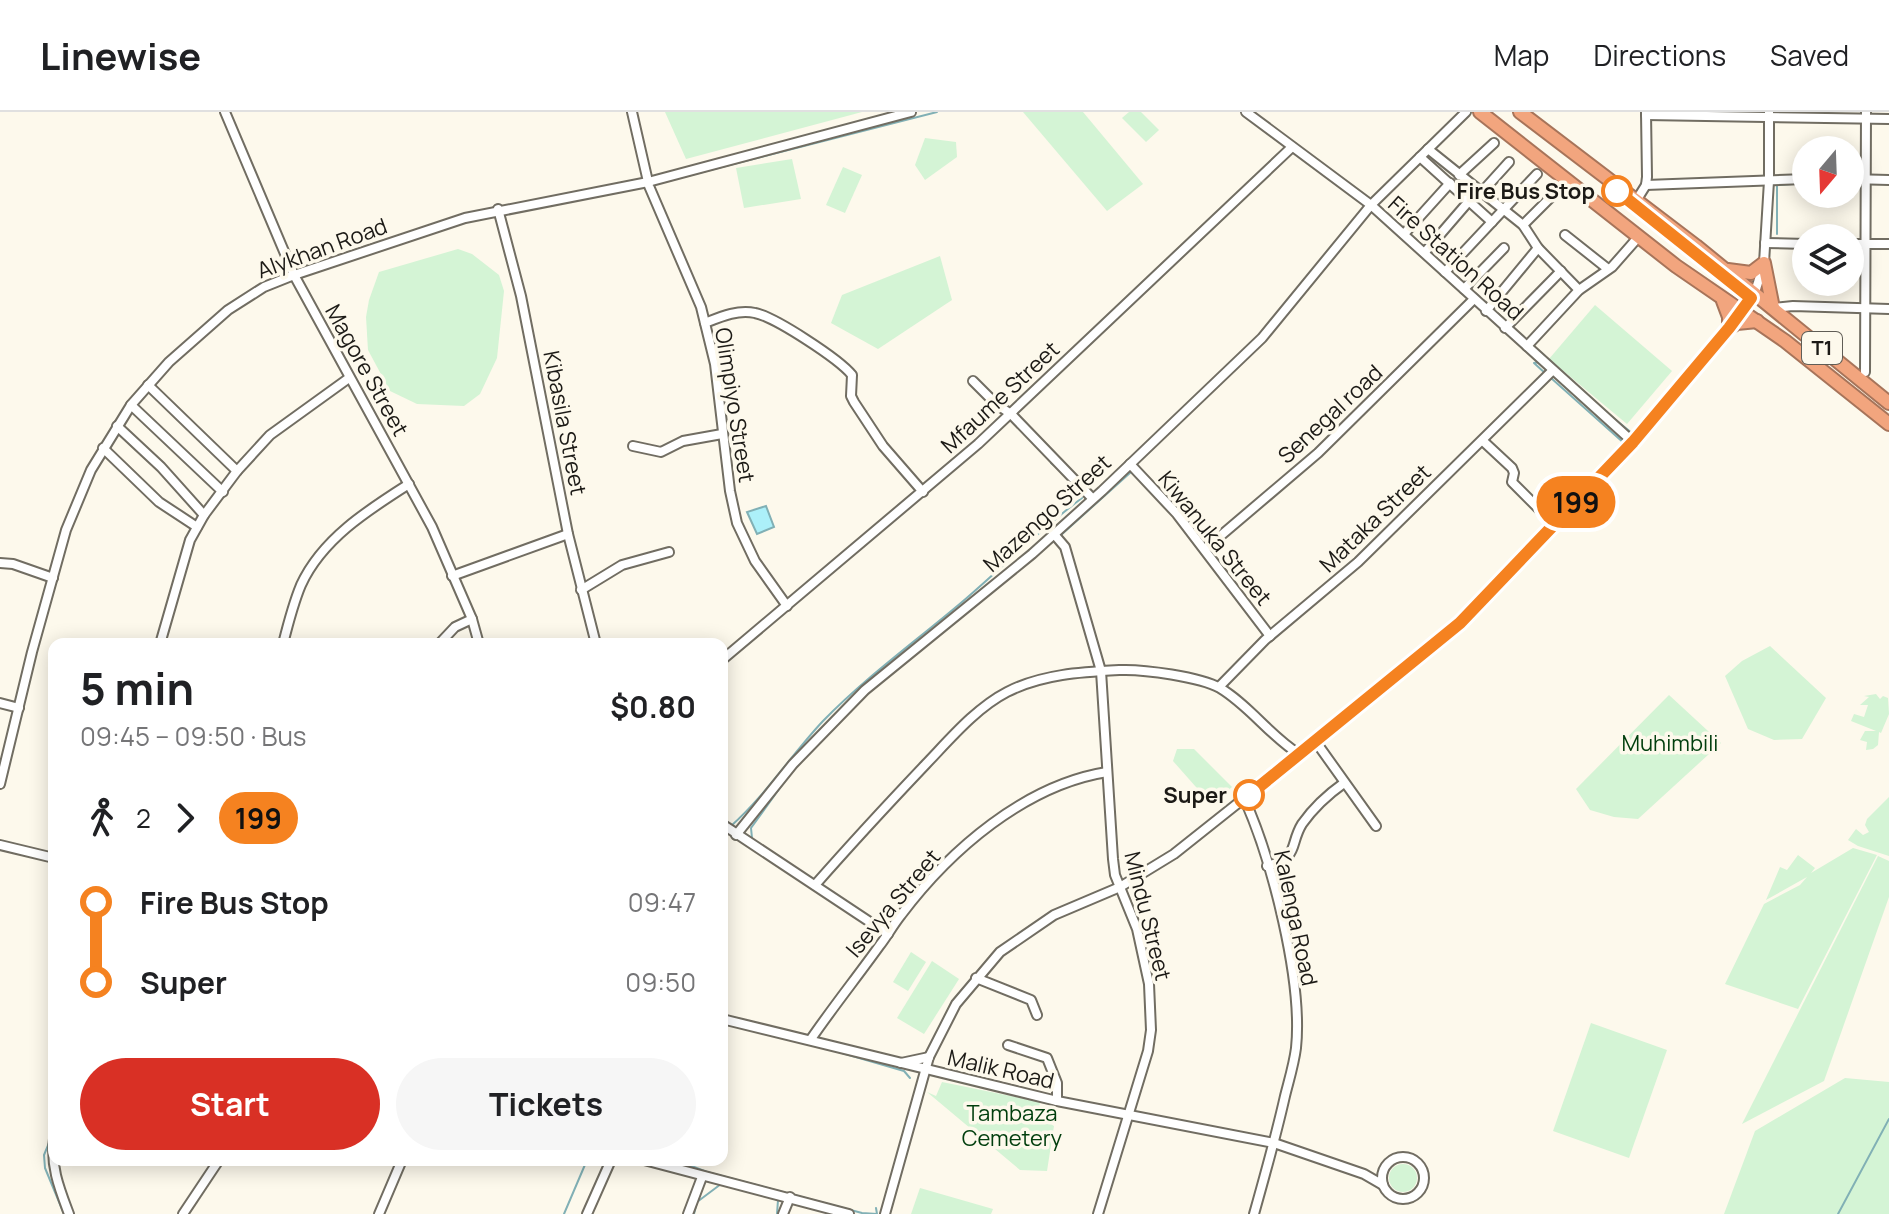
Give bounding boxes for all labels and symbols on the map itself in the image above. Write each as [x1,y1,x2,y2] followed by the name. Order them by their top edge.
[1792,136,1864,208] north arrow
[1457,176,1595,206] place label: Fire Bus Stop
[1602,176,1632,206] marker: Fire Bus Stop
[1382,189,1530,327] street label: Fire Station Road
[253,211,391,285] street label: Alykhan Road
[318,299,416,441] street label: Magore Street
[708,326,762,485] street label: Olimpiyo Street
[1802,332,1842,364] road number: T1
[934,334,1066,460] street label: Mfaume Street
[536,348,594,498] street label: Kibasila Street
[1271,358,1389,470] street label: Senegal road
[977,447,1117,578] street label: Mazengo Street
[1313,457,1437,579] street label: Mataka Street
[1151,464,1279,612] street label: Kiwanuka Street
[1530,476,1622,528] line badge: 199
[1622,728,1718,758] park label: Muhimbili
[1163,780,1227,810] place label: Super
[1234,780,1264,810] marker: Super
[839,842,947,963] street label: Isevya Street
[1267,847,1325,989] street label: Kalenga Road
[1118,848,1179,984] street label: Mindu Street
[945,1042,1057,1096] street label: Malik Road
[962,1098,1063,1153] park label: Tambaza Cemetery

